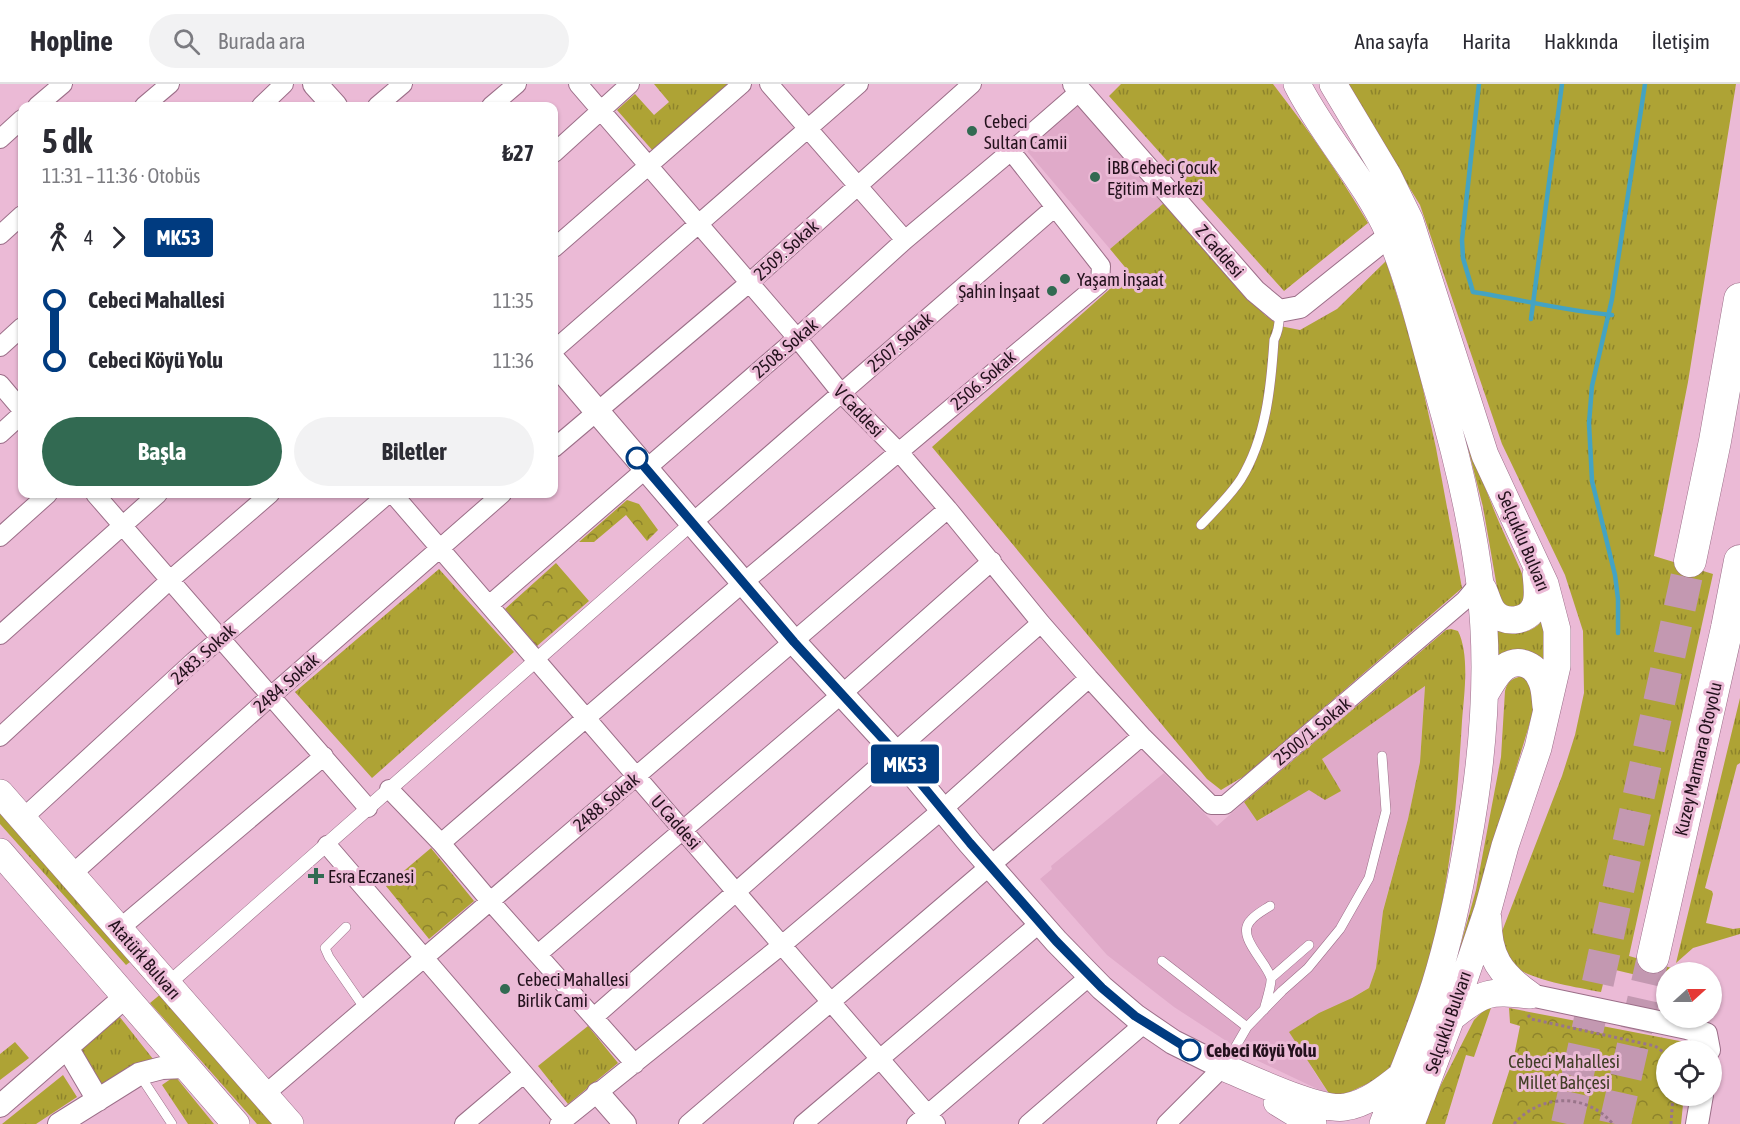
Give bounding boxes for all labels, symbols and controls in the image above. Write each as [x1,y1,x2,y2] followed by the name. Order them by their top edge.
[149,14,569,68] search box
[30,25,113,57] text: Hopline
[170,25,203,58] icon: search
[218,28,305,54] text: Burada ara
[1355,29,1429,53] text: Ana sayfa
[1462,29,1511,53] text: Harita
[1544,29,1619,53] text: Hakkında
[1652,29,1710,53] text: İletişim
[984,111,1067,153] place label: Cebeci Sultan Camii
[42,122,92,160] text: 5 dk
[965,124,979,138] marker: Cebeci Sultan Camii
[502,140,534,166] text: ₺27
[1107,157,1217,199] place label: İBB Cebeci Çocuk Eğitim Merkezi
[42,164,200,187] text: 11:31 – 11:36 · Otobüs
[1088,170,1102,184] marker: İBB Cebeci Çocuk Eğitim Merkezi
[749,215,823,284] street label: 2509. Sokak
[1191,220,1249,282] street label: Z Caddesi
[42,221,75,254] icon: walk
[102,221,135,254] icon: forward
[156,225,201,249] text: MK53
[84,226,93,249] text: 4
[1077,269,1164,290] place label: Yaşam İnşaat
[1058,272,1072,286] marker: Yaşam İnşaat
[958,281,1040,302] place label: Şahin İnşaat
[1045,284,1059,298] marker: Şahin İnşaat
[88,287,225,313] text: Cebeci Mahallesi
[493,289,534,312] text: 11:35
[863,308,937,376] street label: 2507. Sokak
[748,314,822,382] street label: 2508. Sokak
[946,346,1020,414] street label: 2506. Sokak
[88,347,223,373] text: Cebeci Köyü Yolu
[493,349,534,372] text: 11:36
[830,381,888,441] street label: V Caddesi
[42,417,282,486] button: Başla
[294,417,534,486] button: Biletler
[626,447,648,469] unlabelled marker
[1494,488,1554,594] street label: Selçuklu Bulvarı
[166,619,240,688] street label: 2483. Sokak
[249,649,323,717] street label: 2484. Sokak
[1670,680,1726,838] street label: Kuzey Marmara Otoyolu
[1269,693,1355,769] street label: 2500/1. Sokak
[863,744,947,784] line badge: MK53
[883,752,927,776] text: MK53
[569,768,643,836] street label: 2488. Sokak
[647,790,705,854] street label: U Caddesi
[328,866,414,887] place label: Esra Eczanesi
[309,869,323,883] marker: Esra Eczanesi
[105,915,185,1003] street label: Atatürk Bulvarı
[1656,962,1722,1028] north arrow
[1656,962,1722,1106] map controls
[1421,968,1475,1076] street label: Selçuklu Bulvarı
[517,969,629,1011] place label: Cebeci Mahallesi Birlik Cami
[498,982,512,996] marker: Cebeci Mahallesi Birlik Cami
[1179,1039,1201,1061] marker: Cebeci Köyü Yolu
[1206,1040,1317,1061] place label: Cebeci Köyü Yolu
[1656,1040,1722,1106] button: locate
[1508,1051,1620,1093] park label: Cebeci Mahallesi Millet Bahçesi

